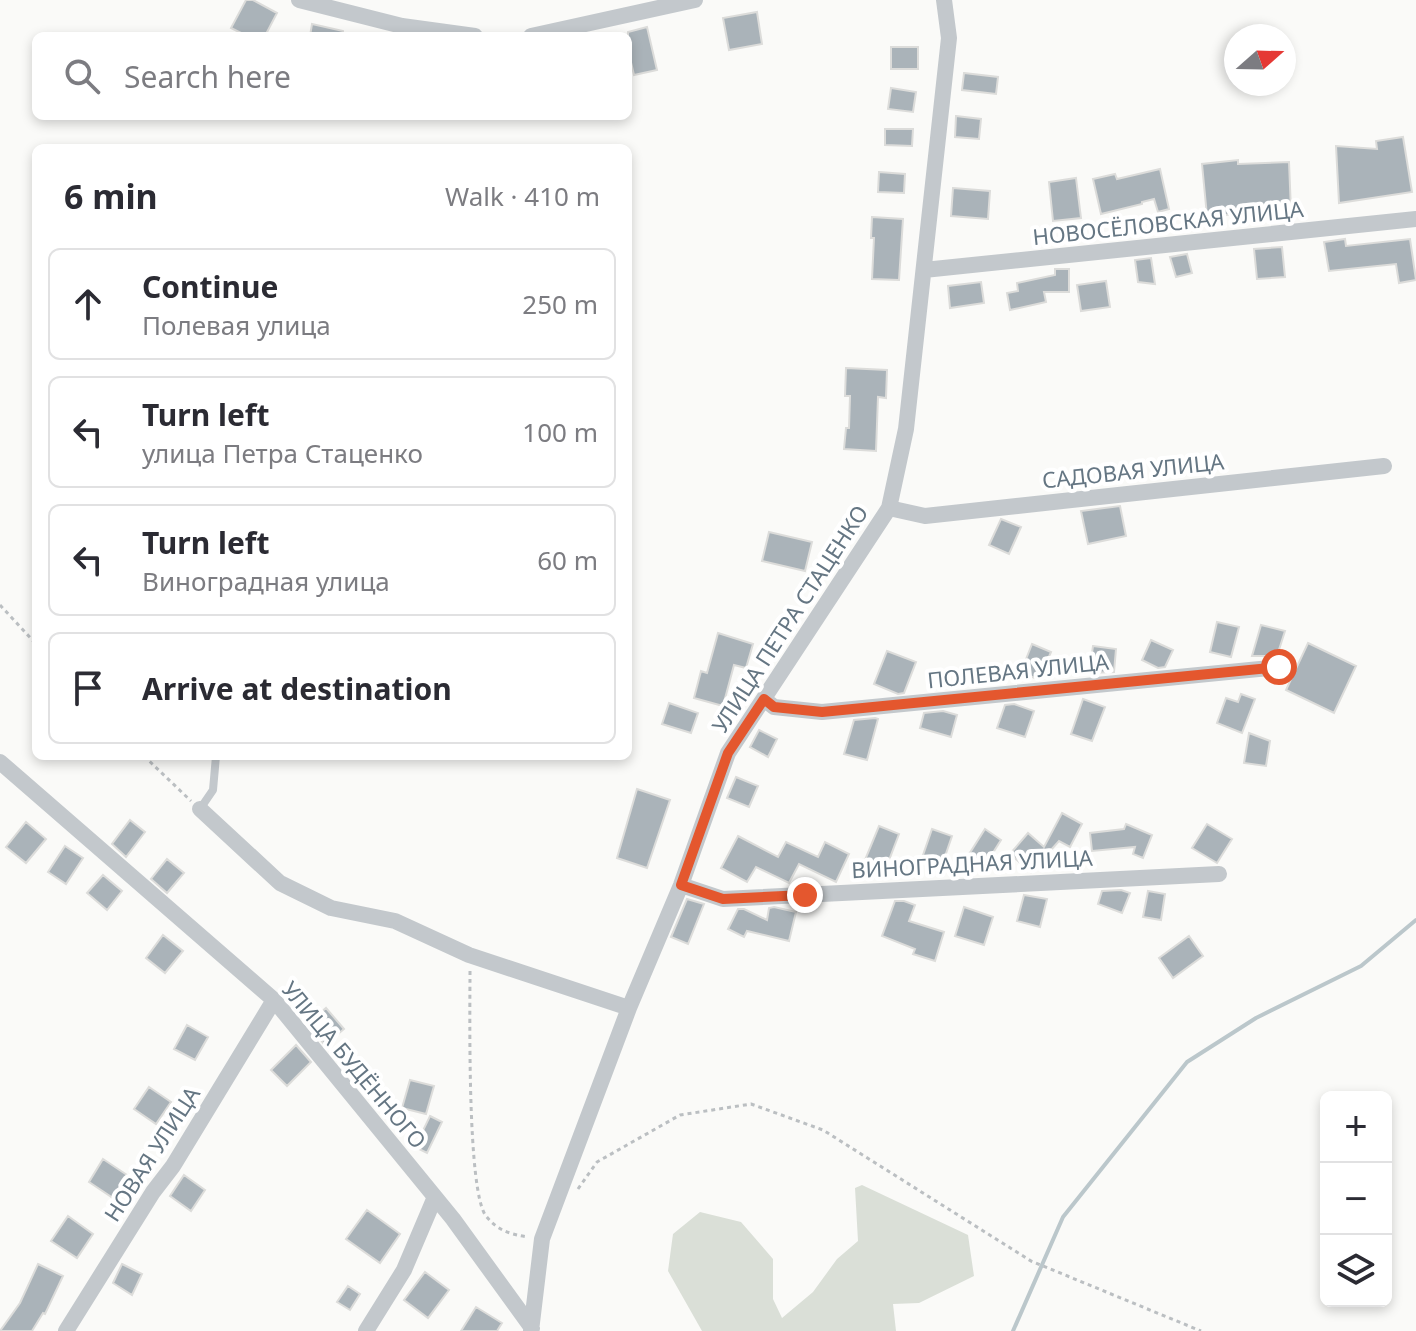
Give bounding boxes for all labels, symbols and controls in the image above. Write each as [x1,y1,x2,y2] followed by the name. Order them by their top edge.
[1224,24,1296,96] north arrow
[32,32,632,120] search box
[60,54,104,98] icon: search
[124,56,291,97] text: Search here
[64,173,158,219] text: 6 min
[445,178,600,214] text: Walk · 410 m
[1031,193,1306,251] street label: НОВОСЁЛОВСКАЯ УЛИЦА
[142,266,278,307] text: Continue
[66,282,110,326] icon: ahead
[522,286,598,322] text: 250 m
[142,307,331,343] text: Полевая улица
[142,394,270,435] text: Turn left
[66,410,110,454] icon: left
[522,414,598,450] text: 100 m
[142,435,423,471] text: улица Петра Стаценко
[1040,445,1226,494] street label: САДОВАЯ УЛИЦА
[704,499,874,738] street label: УЛИЦА ПЕТРА СТАЦЕНКО
[142,522,270,563] text: Turn left
[66,538,110,582] icon: left
[537,542,598,578] text: 60 m
[142,563,390,599] text: Виноградная улица
[926,645,1111,694] street label: ПОЛЕВАЯ УЛИЦА
[1261,649,1297,685] route start
[66,666,110,710] icon: arrive
[142,668,452,709] text: Arrive at destination
[851,842,1094,884] street label: ВИНОГРАДНАЯ УЛИЦА
[787,877,823,913] route end
[276,974,434,1154] street label: УЛИЦА БУДЁННОГО
[96,1079,206,1227] street label: НОВАЯ УЛИЦА
[1320,1091,1392,1307] map controls
[1320,1091,1392,1163] button: +
[1320,1163,1392,1235] button: −
[1320,1235,1392,1307] button: layers

